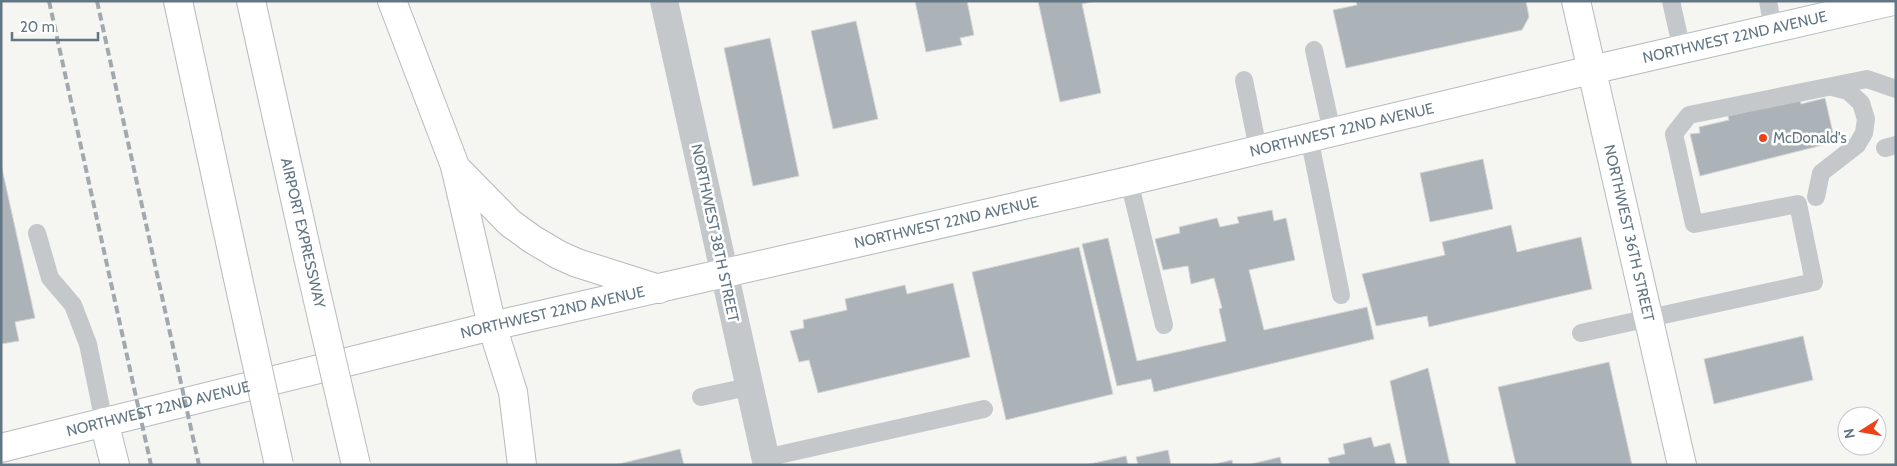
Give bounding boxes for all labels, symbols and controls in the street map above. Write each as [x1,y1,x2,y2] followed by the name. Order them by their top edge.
[1641,7,1829,67] street label: NORTHWEST 22ND AVENUE
[12,10,99,42] scale bar
[20,18,55,36] text: 20 m
[1248,99,1435,161] street label: NORTHWEST 22ND AVENUE
[1773,129,1847,147] place label: McDonald's
[1757,132,1769,144] marker: McDonald's
[687,142,743,324] street label: NORTHWEST 38TH STREET
[1600,143,1658,323] street label: NORTHWEST 36TH STREET
[277,156,329,310] street label: AIRPORT EXPRESSWAY
[853,193,1040,252] street label: NORTHWEST 22ND AVENUE
[459,283,646,343] street label: NORTHWEST 22ND AVENUE
[65,377,252,440] street label: NORTHWEST 22ND AVENUE
[1837,406,1887,456] north arrow
[1839,427,1859,440] text: N

